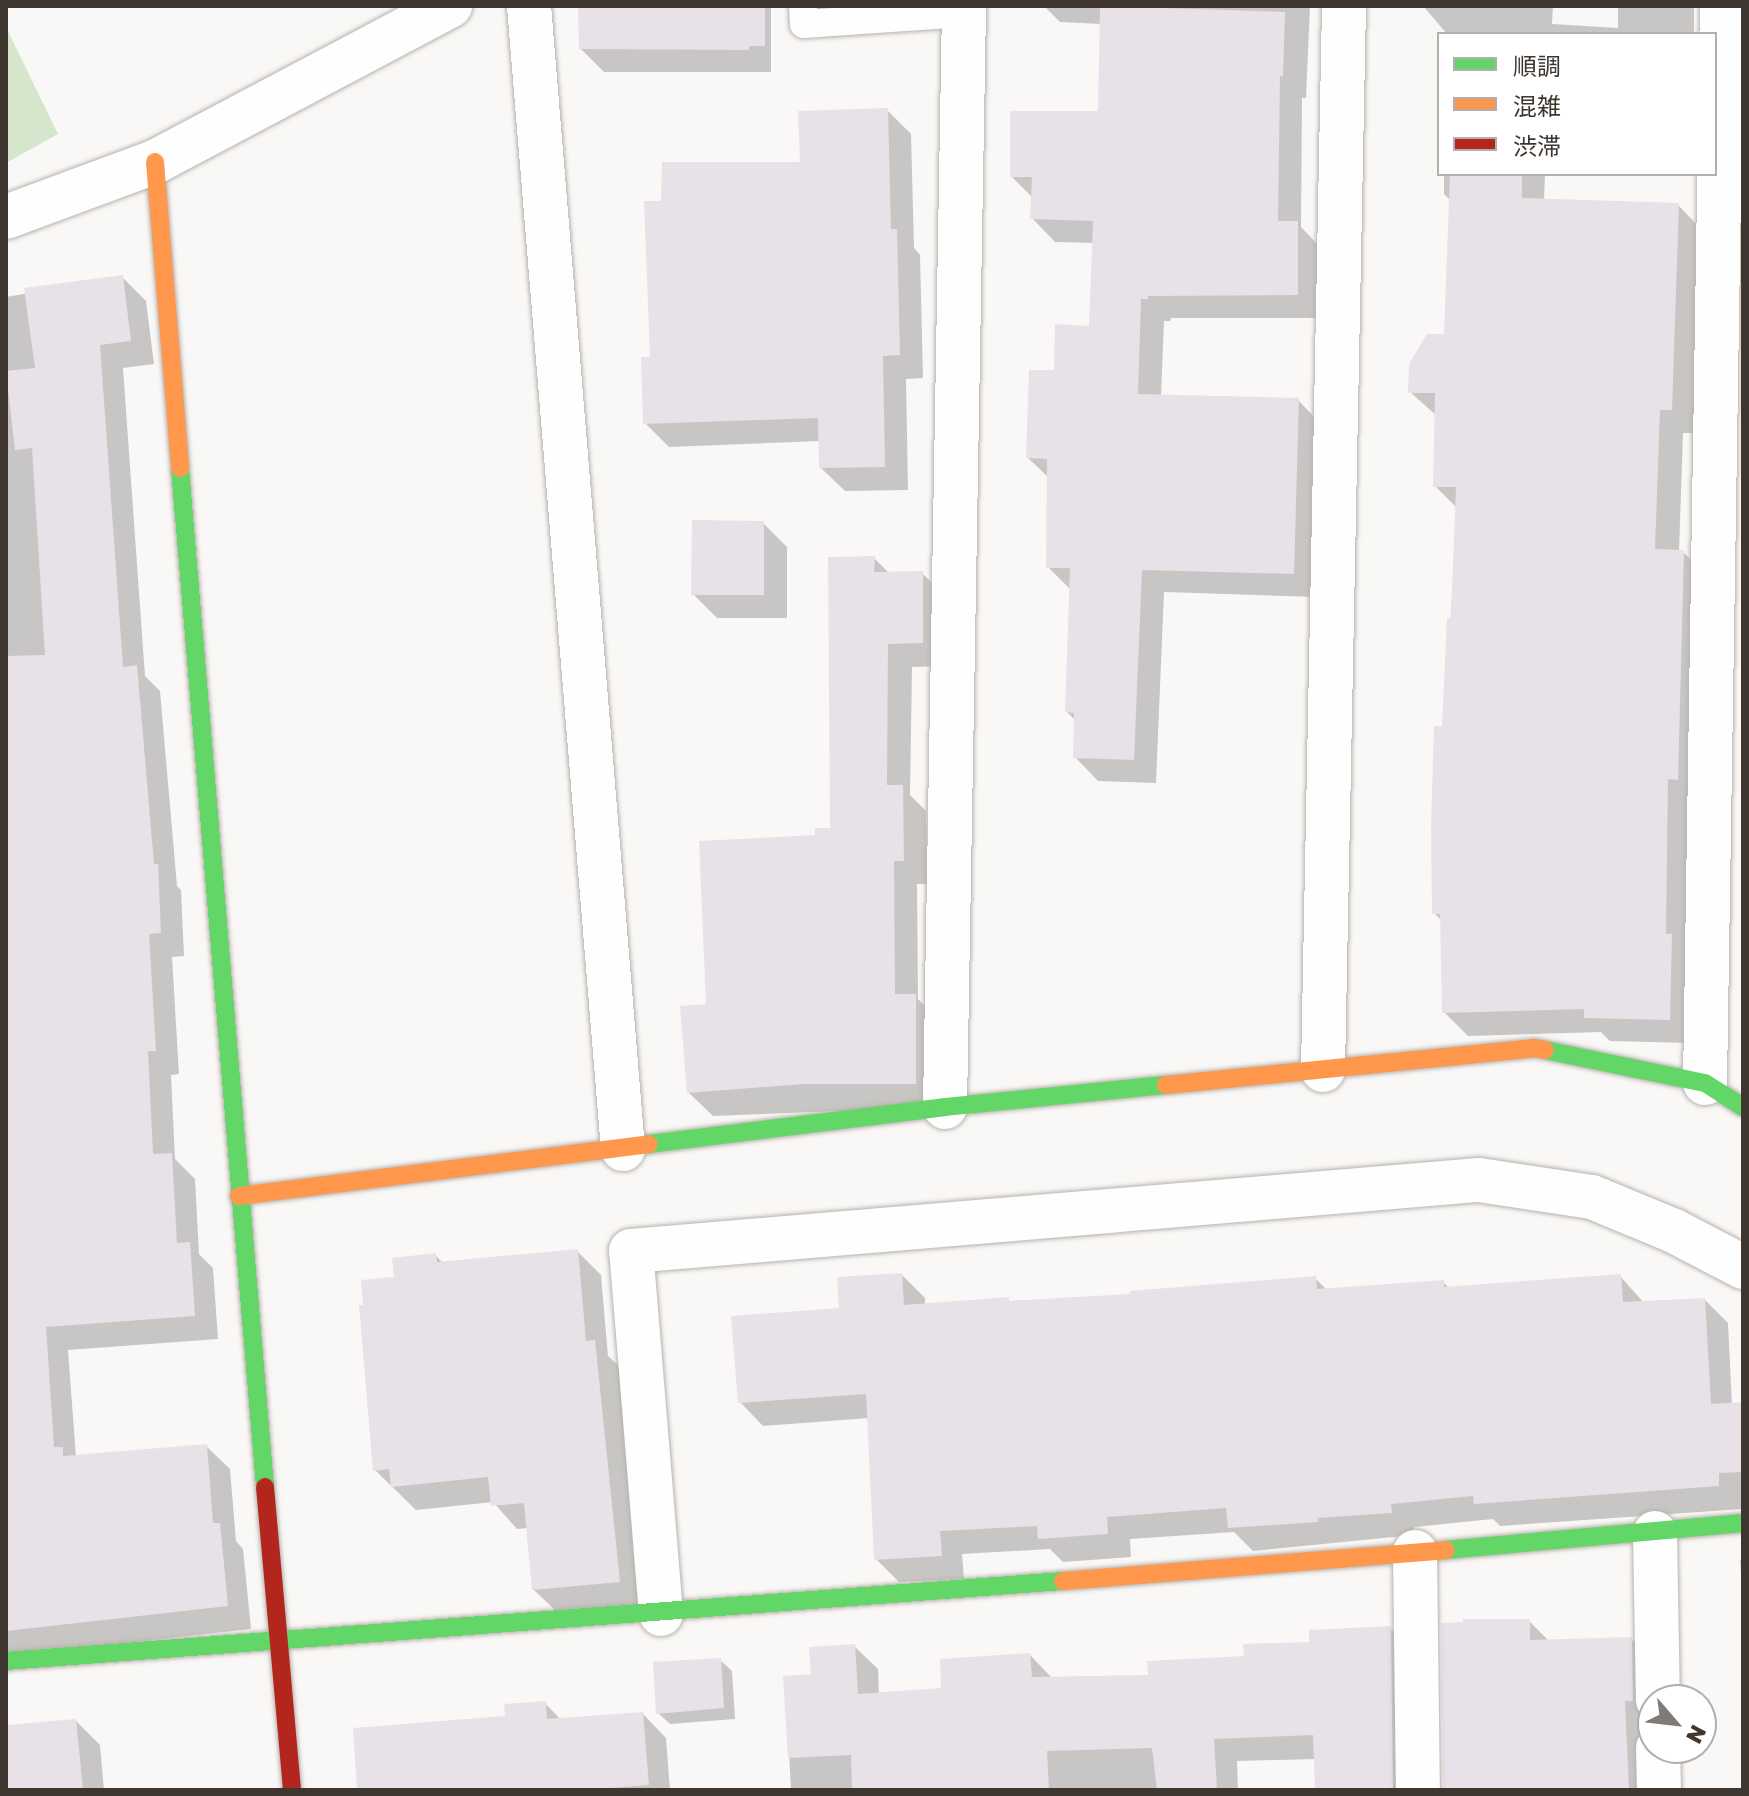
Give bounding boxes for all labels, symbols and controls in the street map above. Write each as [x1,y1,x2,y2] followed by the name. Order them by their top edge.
[1437,32,1717,176] legend
[1513,51,1561,80] text: 順調
[1513,91,1561,120] text: 混雑
[1513,131,1561,160] text: 渋滞
[1637,1684,1717,1764] north arrow
[1681,1721,1713,1748] text: N

